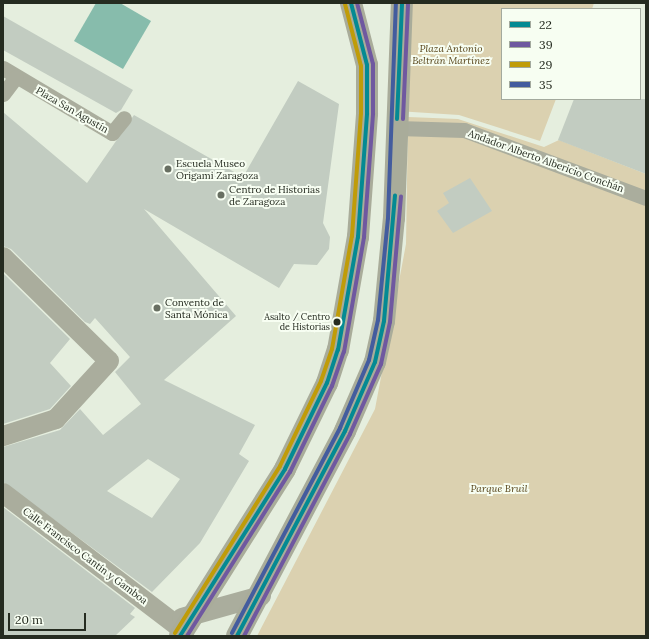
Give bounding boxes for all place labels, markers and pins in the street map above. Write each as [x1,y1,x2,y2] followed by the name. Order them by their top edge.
[176,157,258,180] place label: Escuela Museo Origami Zaragoza
[163,164,173,174] marker: Escuela Museo Origami Zaragoza
[229,183,320,206] place label: Centro de Historias de Zaragoza
[216,190,226,200] marker: Centro de Historias de Zaragoza
[165,296,228,320] place label: Convento de Santa Mónica
[152,303,162,313] marker: Convento de Santa Mónica
[264,312,330,333] place label: Asalto / Centro de Historias
[332,317,342,327] marker: Asalto / Centro de Historias

